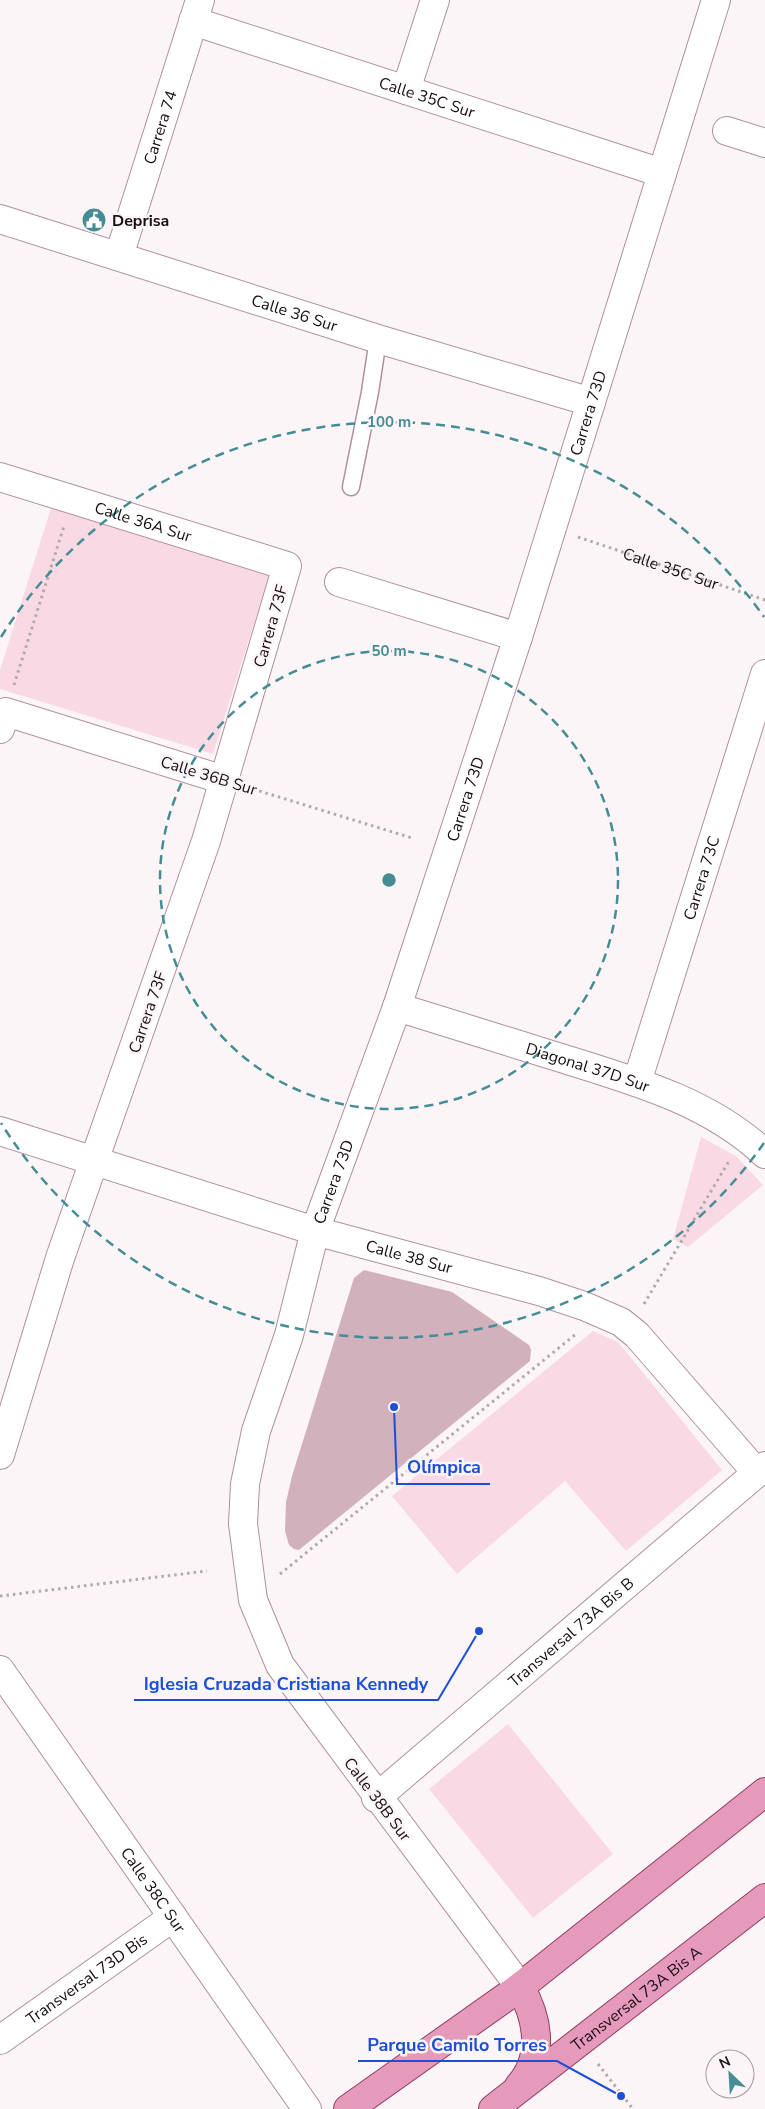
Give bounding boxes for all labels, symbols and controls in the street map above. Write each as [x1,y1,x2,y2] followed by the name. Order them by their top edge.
[376,72,478,124] street label: Calle 35C Sur
[139,87,183,167] street label: Carrera 74
[81,207,107,233] public building icon: Deprisa
[112,210,169,232] place label: Deprisa
[248,290,340,337] street label: Calle 36 Sur
[565,368,612,459] street label: Carrera 73D
[367,412,411,432] text: 100 m
[92,497,195,548] street label: Calle 36A Sur
[620,543,722,596] street label: Calle 35C Sur
[249,582,293,670] street label: Carrera 73F
[371,641,407,661] text: 50 m
[158,751,260,801] street label: Calle 36B Sur
[442,754,490,845] street label: Carrera 73D
[678,833,726,923] street label: Carrera 73C
[380,871,398,889] centre of rings
[124,968,172,1056] street label: Carrera 73F
[523,1038,653,1098] street label: Diagonal 37D Sur
[308,1137,359,1227] street label: Carrera 73D
[363,1235,455,1279] street label: Calle 38 Sur
[397,1451,490,1484] callout: Olímpica
[407,1455,481,1479] text: Olímpica
[504,1573,639,1692] street label: Transversal 73A Bis B
[134,1667,438,1700] callout: Iglesia Cruzada Cristiana Kennedy
[144,1672,429,1696] text: Iglesia Cruzada Cristiana Kennedy
[338,1753,416,1846] street label: Calle 38B Sur
[115,1843,191,1938] street label: Calle 38C Sur
[22,1929,152,2030] street label: Transversal 73D Bis
[567,1941,707,2056] street label: Transversal 73A Bis A
[358,2028,557,2061] callout: Parque Camilo Torres
[367,2033,547,2057] text: Parque Camilo Torres
[705,2049,755,2099] north arrow
[716,2052,733,2073] text: N

